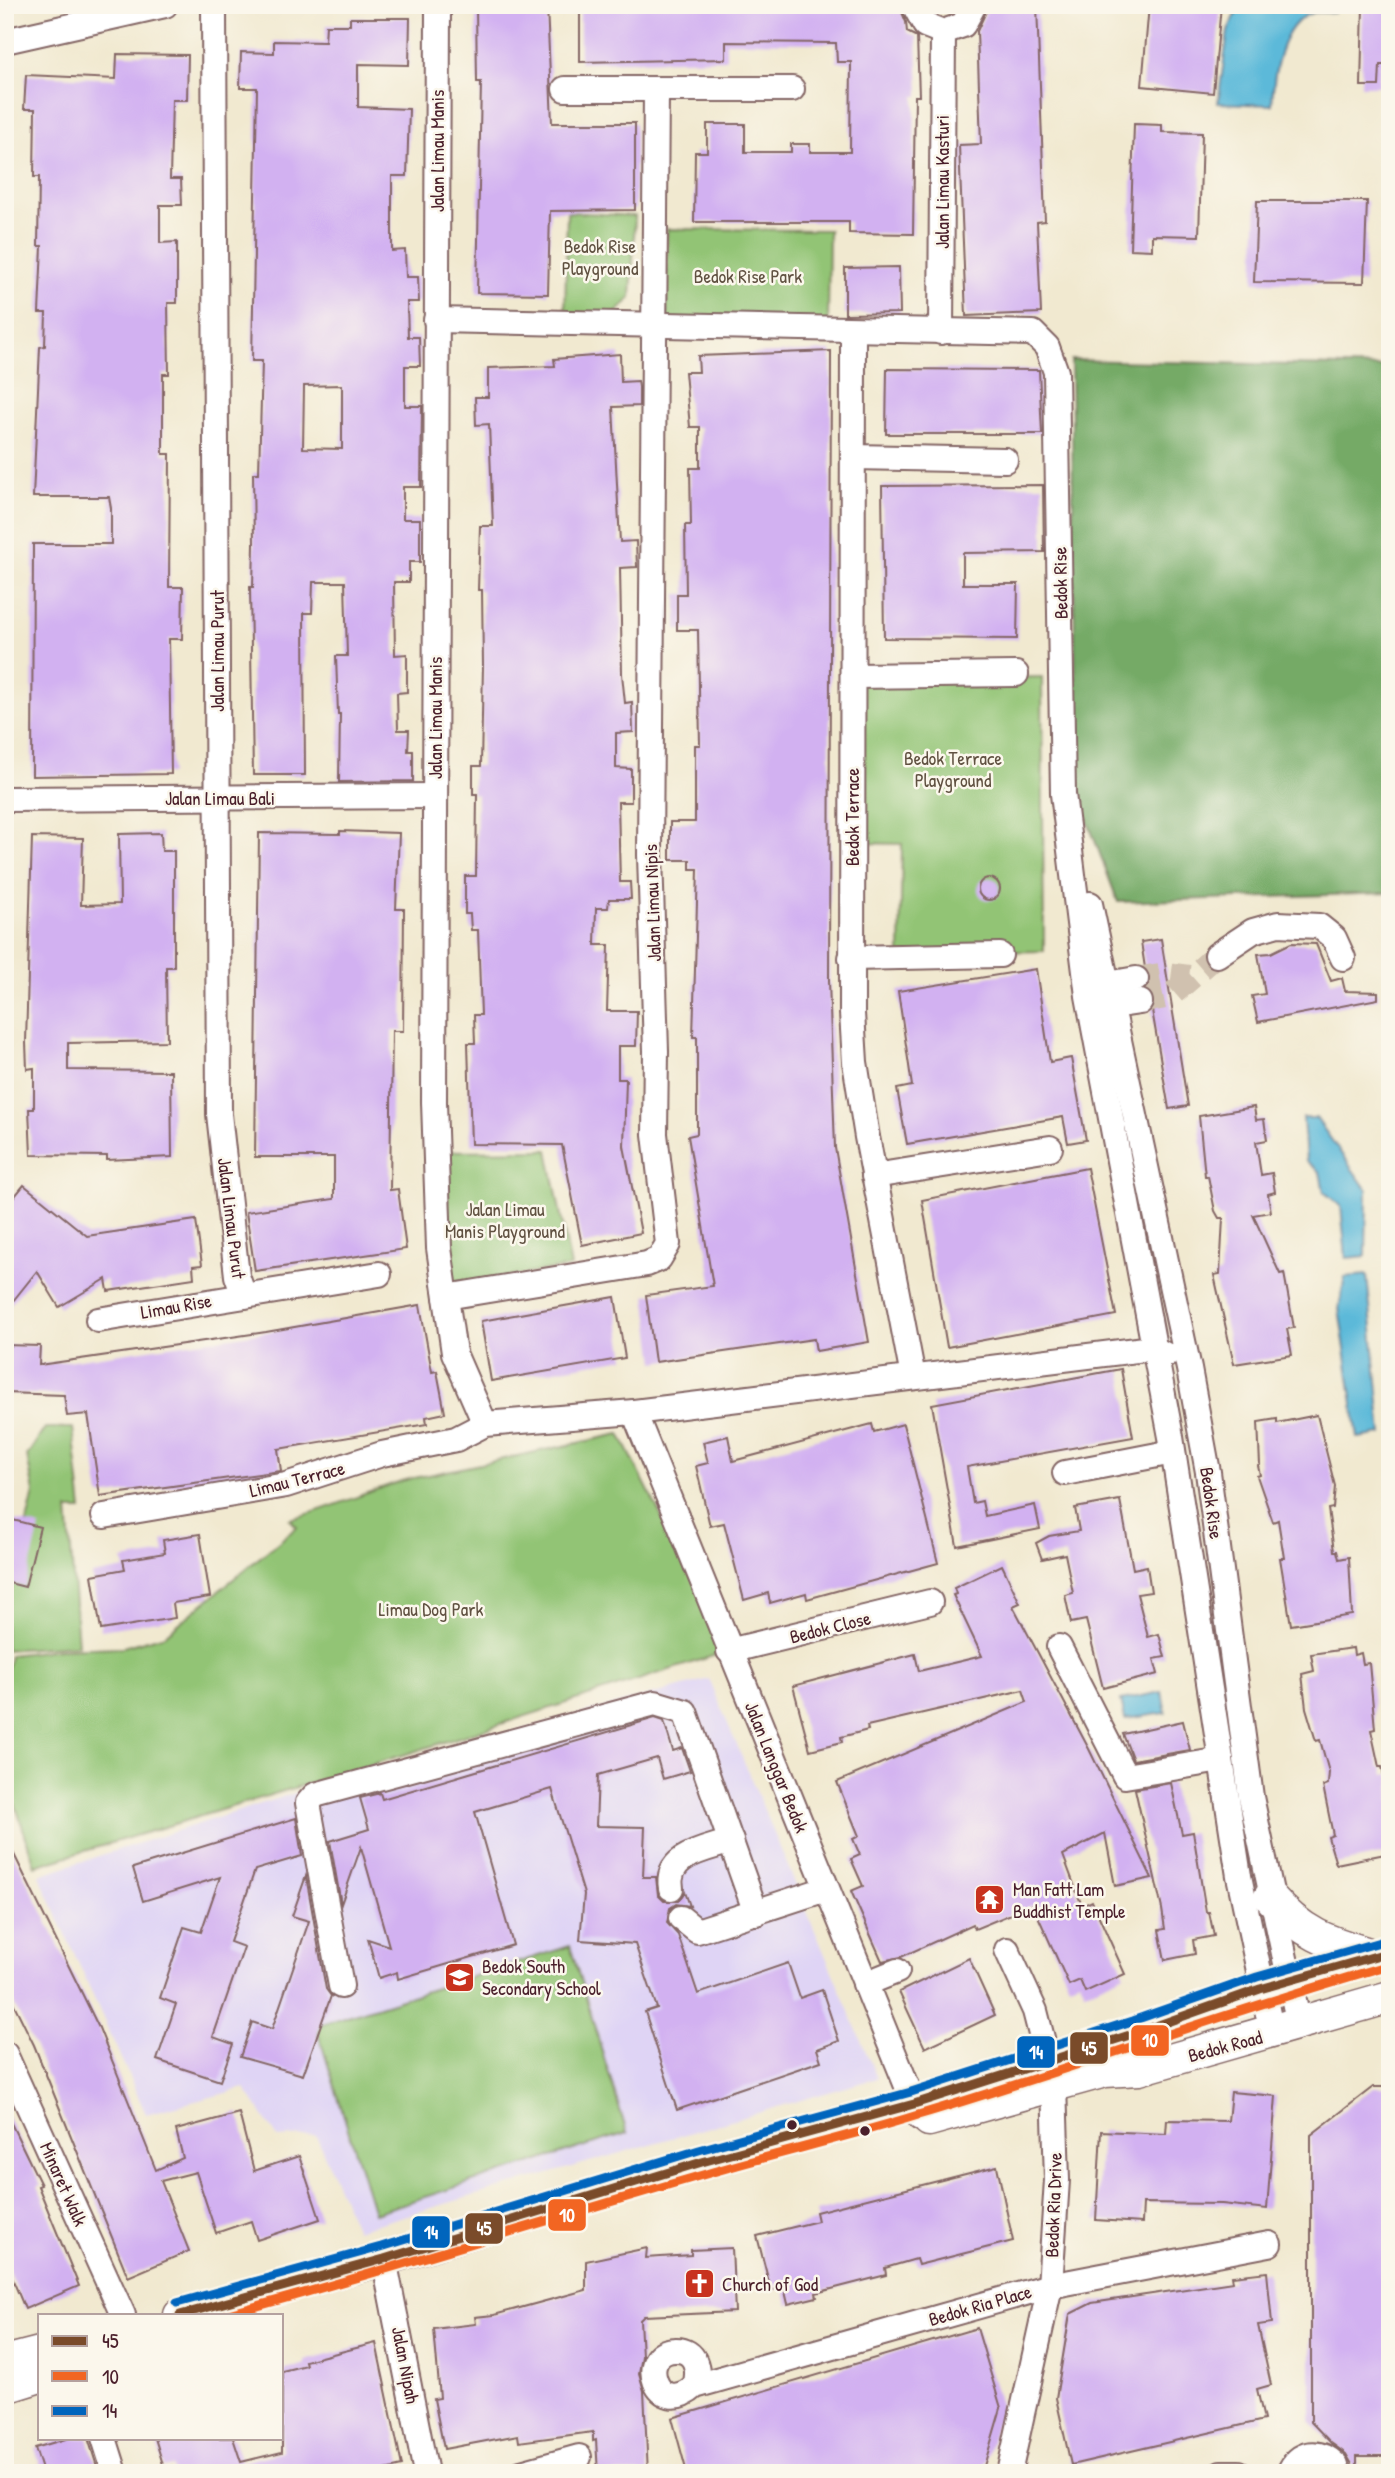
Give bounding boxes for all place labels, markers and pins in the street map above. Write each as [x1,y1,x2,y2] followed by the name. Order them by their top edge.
[1013,1876,1126,1924] place label: Man Fatt Lam Buddhist Temple
[973,1883,1007,1917] temple icon: Man Fatt Lam Buddhist Temple
[482,1953,602,2001] place label: Bedok South Secondary School
[442,1960,476,1994] school or university icon: Bedok South Secondary School
[785,2118,799,2132] unlabelled marker
[858,2124,872,2138] unlabelled marker
[682,2267,716,2301] church icon: Church of God
[722,2271,819,2297] place label: Church of God

